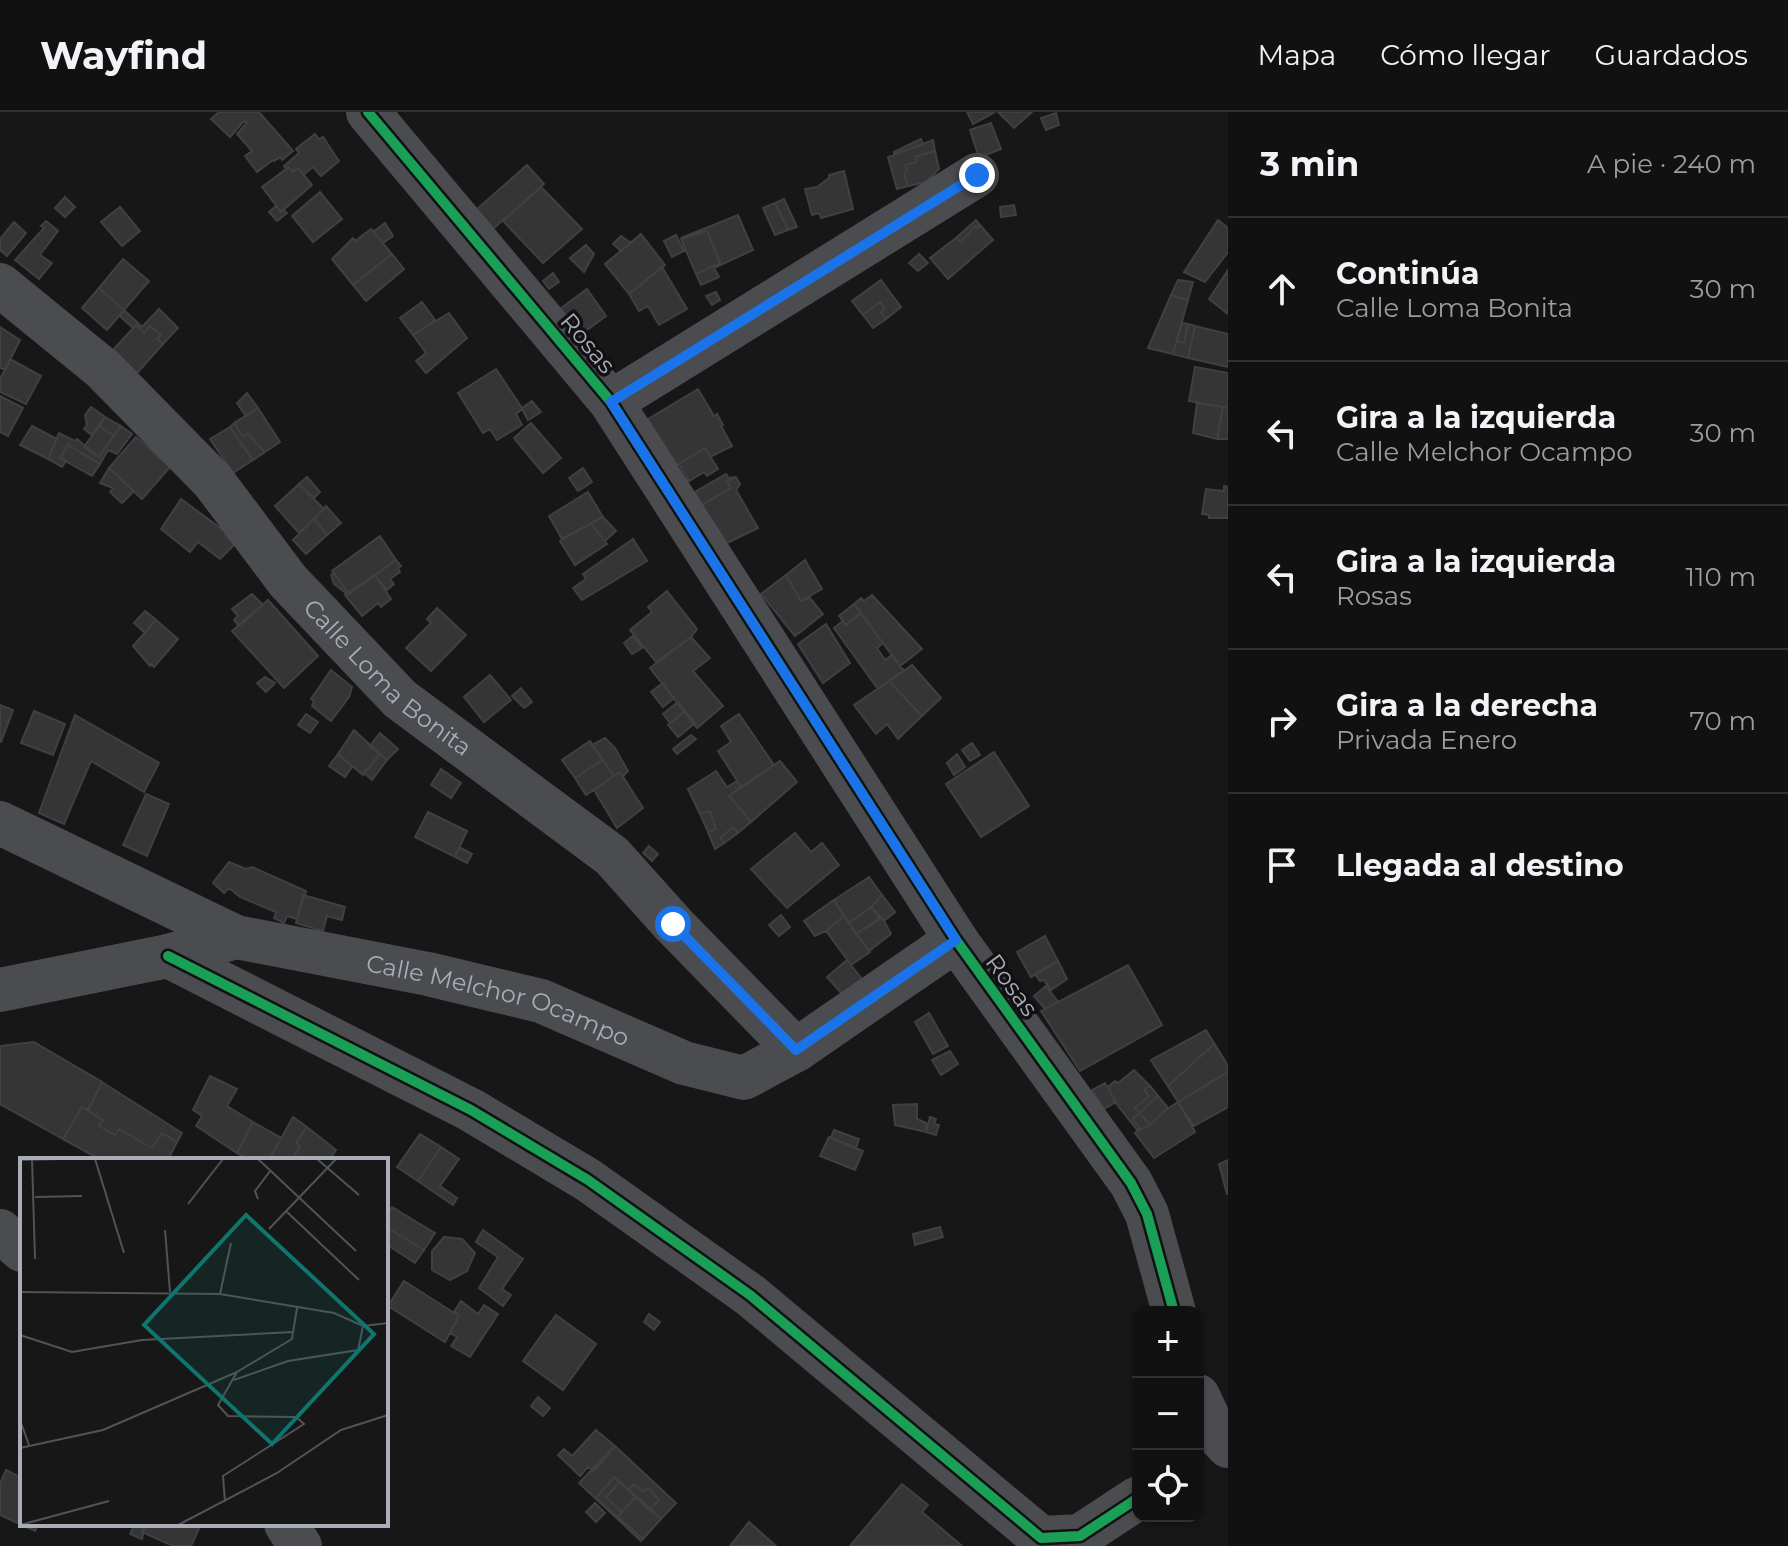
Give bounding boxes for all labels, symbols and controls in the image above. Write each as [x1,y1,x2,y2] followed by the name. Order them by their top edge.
[40,32,207,79] text: Wayfind
[1257,38,1336,72] text: Mapa
[1380,38,1550,72] text: Cómo llegar
[1594,38,1748,72] text: Guardados
[1260,143,1359,185] text: 3 min
[1587,148,1756,180] text: A pie · 240 m
[959,157,995,193] route end
[1336,255,1479,292] text: Continúa
[1260,267,1304,311] icon: ahead
[1690,273,1756,305] text: 30 m
[1336,292,1573,324] text: Calle Loma Bonita
[554,307,622,379] street label: Rosas
[1336,399,1616,436] text: Gira a la izquierda
[1260,411,1304,455] icon: left
[1690,417,1756,449] text: 30 m
[1336,436,1632,468] text: Calle Melchor Ocampo
[1336,543,1616,580] text: Gira a la izquierda
[1260,555,1304,599] icon: left
[1686,561,1756,593] text: 110 m
[1336,580,1412,612] text: Rosas
[298,593,478,762] street label: Calle Loma Bonita
[1336,687,1598,724] text: Gira a la derecha
[1260,699,1304,743] icon: right
[1690,705,1756,737] text: 70 m
[1336,724,1517,756] text: Privada Enero
[1260,843,1304,887] icon: arrive
[1336,847,1624,884] text: Llegada al destino
[655,906,691,942] route start
[364,948,634,1052] street label: Calle Melchor Ocampo
[980,948,1044,1022] street label: Rosas
[20,1158,388,1526] inset map
[1132,1306,1204,1522] map controls
[1132,1306,1204,1378] button: +
[1132,1378,1204,1450] button: −
[1132,1450,1204,1522] button: locate

